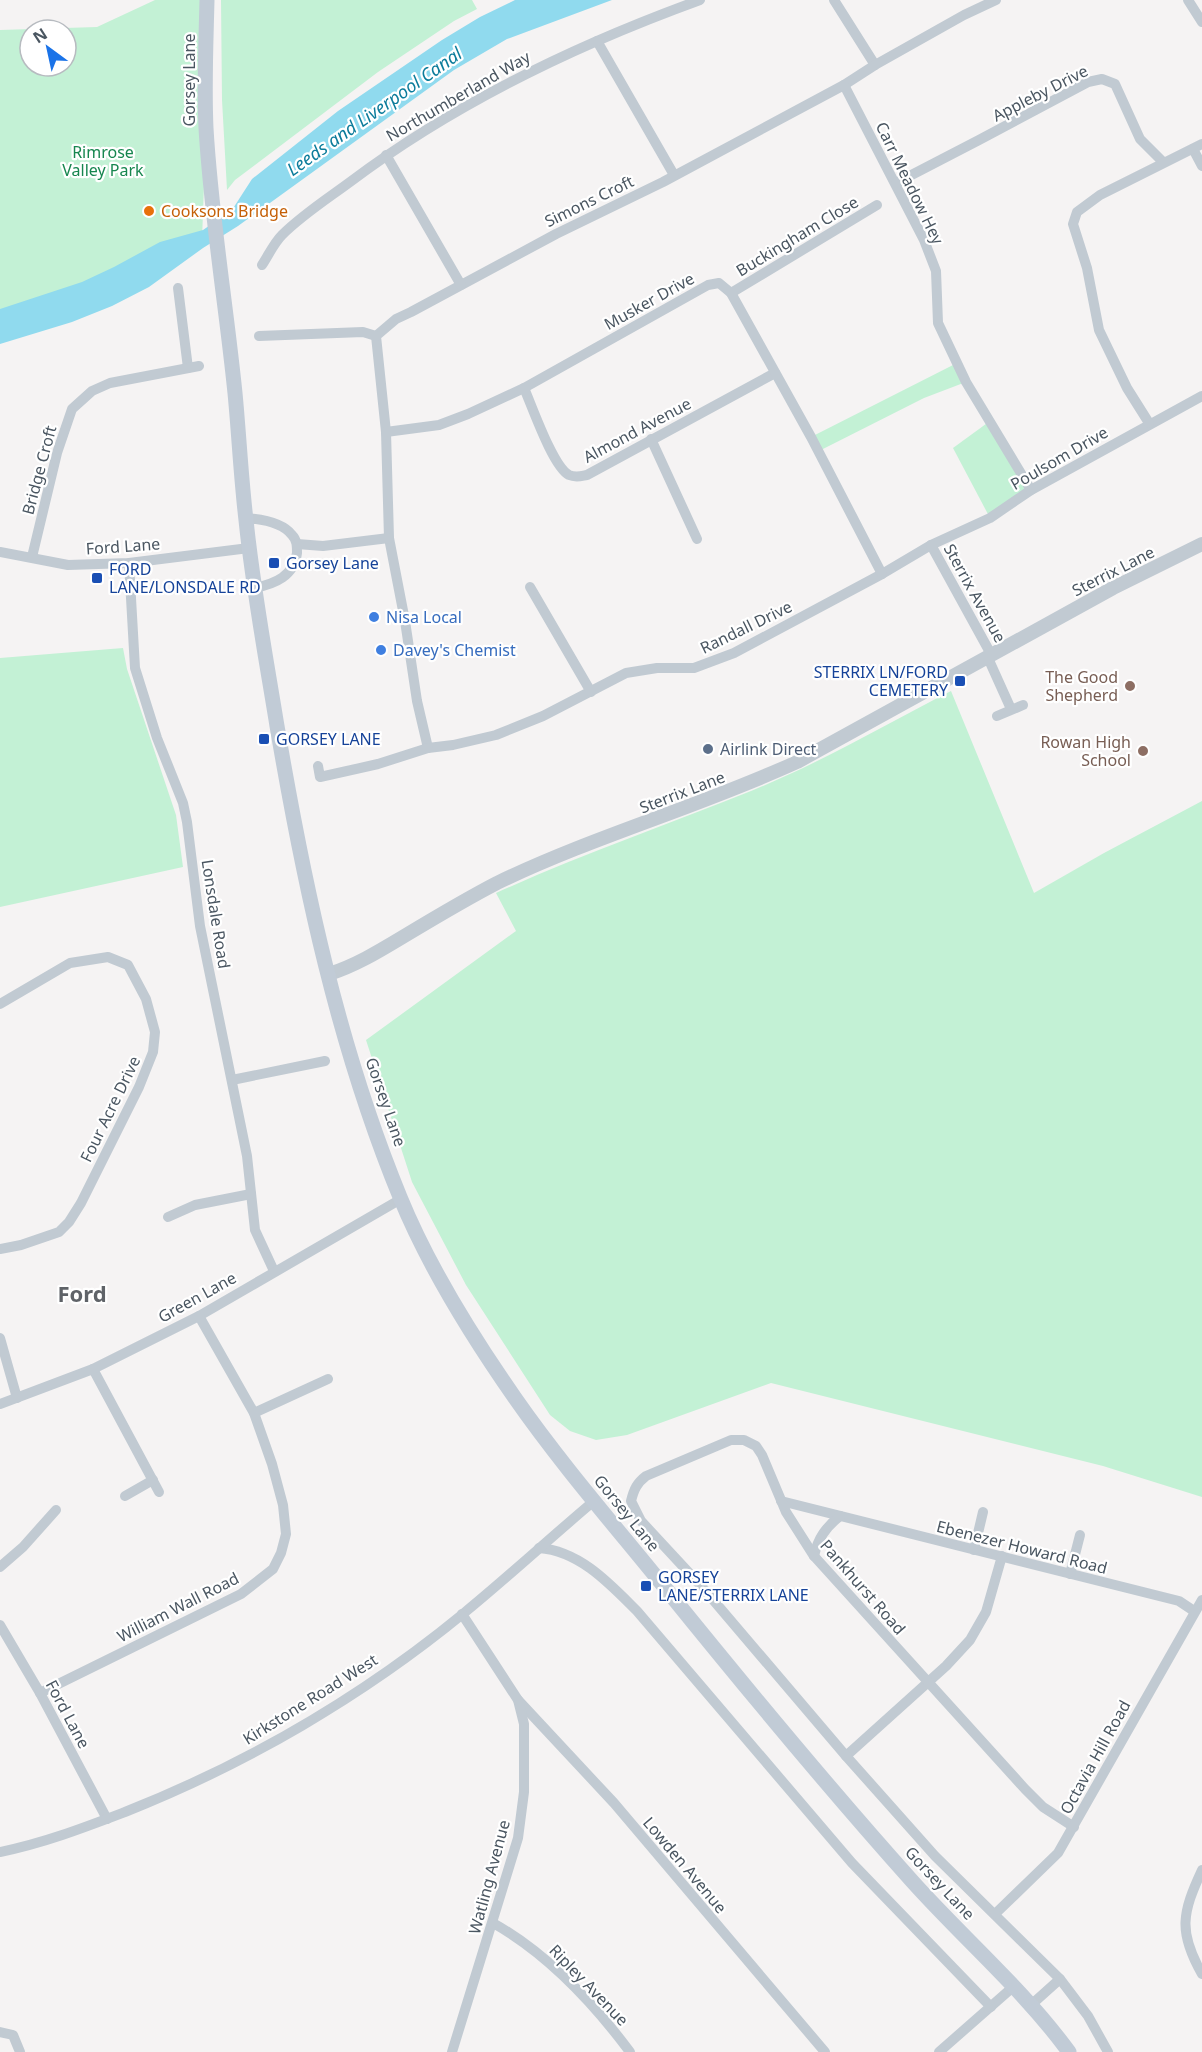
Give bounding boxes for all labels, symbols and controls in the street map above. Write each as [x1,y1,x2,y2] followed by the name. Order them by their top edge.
[18,18,78,78] north arrow
[28,23,51,48] text: N
[178,34,200,126] street label: Gorsey Lane
[281,41,467,181] water label: Leeds and Liverpool Canal
[382,45,535,146] street label: Northumberland Way
[988,59,1092,127] street label: Appleby Drive
[871,118,950,249] street label: Carr Meadow Hey
[62,141,144,181] park label: Rimrose Valley Park
[541,170,637,232] street label: Simons Croft
[732,191,862,281] street label: Buckingham Close
[161,200,288,222] place label: Cooksons Bridge
[142,204,156,218] marker: Cooksons Bridge
[600,267,698,335] street label: Musker Drive
[579,392,695,468] street label: Almond Avenue
[1006,421,1112,495] street label: Poulsom Drive
[17,423,62,517] street label: Bridge Croft
[85,532,161,560] street label: Ford Lane
[939,540,1011,646] street label: Sterrix Avenue
[1068,541,1158,601] street label: Sterrix Lane
[286,552,379,574] place label: Gorsey Lane
[267,556,281,570] marker: Gorsey Lane
[109,558,261,598] place label: FORD LANE/LONSDALE RD
[90,571,104,585] marker: FORD LANE/LONSDALE RD
[696,595,796,659] street label: Randall Drive
[386,606,462,628] place label: Nisa Local
[367,610,381,624] marker: Nisa Local
[393,639,516,661] place label: Davey's Chemist
[374,643,388,657] marker: Davey's Chemist
[814,661,949,701] place label: STERRIX LN/FORD CEMETERY
[1045,666,1118,706] place label: The Good Shepherd
[953,674,967,688] marker: STERRIX LN/FORD CEMETERY
[1123,679,1137,693] marker: The Good Shepherd
[276,728,381,750] place label: GORSEY LANE
[1040,731,1131,771] place label: Rowan High School
[257,732,271,746] marker: GORSEY LANE
[720,738,817,760] place label: Airlink Direct
[701,742,715,756] marker: Airlink Direct
[1136,744,1150,758] marker: Rowan High School
[636,766,728,818] street label: Sterrix Lane
[197,858,235,970] street label: Lonsdale Road
[75,1052,145,1166] street label: Four Acre Drive
[360,1054,412,1150] street label: Gorsey Lane
[154,1266,240,1328] street label: Green Lane
[57,1278,107,1308] district label: Ford
[589,1470,665,1556] street label: Gorsey Lane
[934,1515,1110,1579] street label: Ebenezer Howard Road
[815,1535,911,1639] street label: Pankhurst Road
[658,1566,809,1606] place label: GORSEY LANE/STERRIX LANE
[113,1567,243,1647] street label: William Wall Road
[639,1579,653,1593] marker: GORSEY LANE/STERRIX LANE
[238,1648,382,1749] street label: Kirkstone Road West
[41,1676,95,1752] street label: Ford Lane
[1055,1696,1135,1818] street label: Octavia Hill Road
[638,1812,732,1918] street label: Lowden Avenue
[463,1817,515,1937] street label: Watling Avenue
[900,1842,980,1924] street label: Gorsey Lane
[545,1940,633,2030] street label: Ripley Avenue

